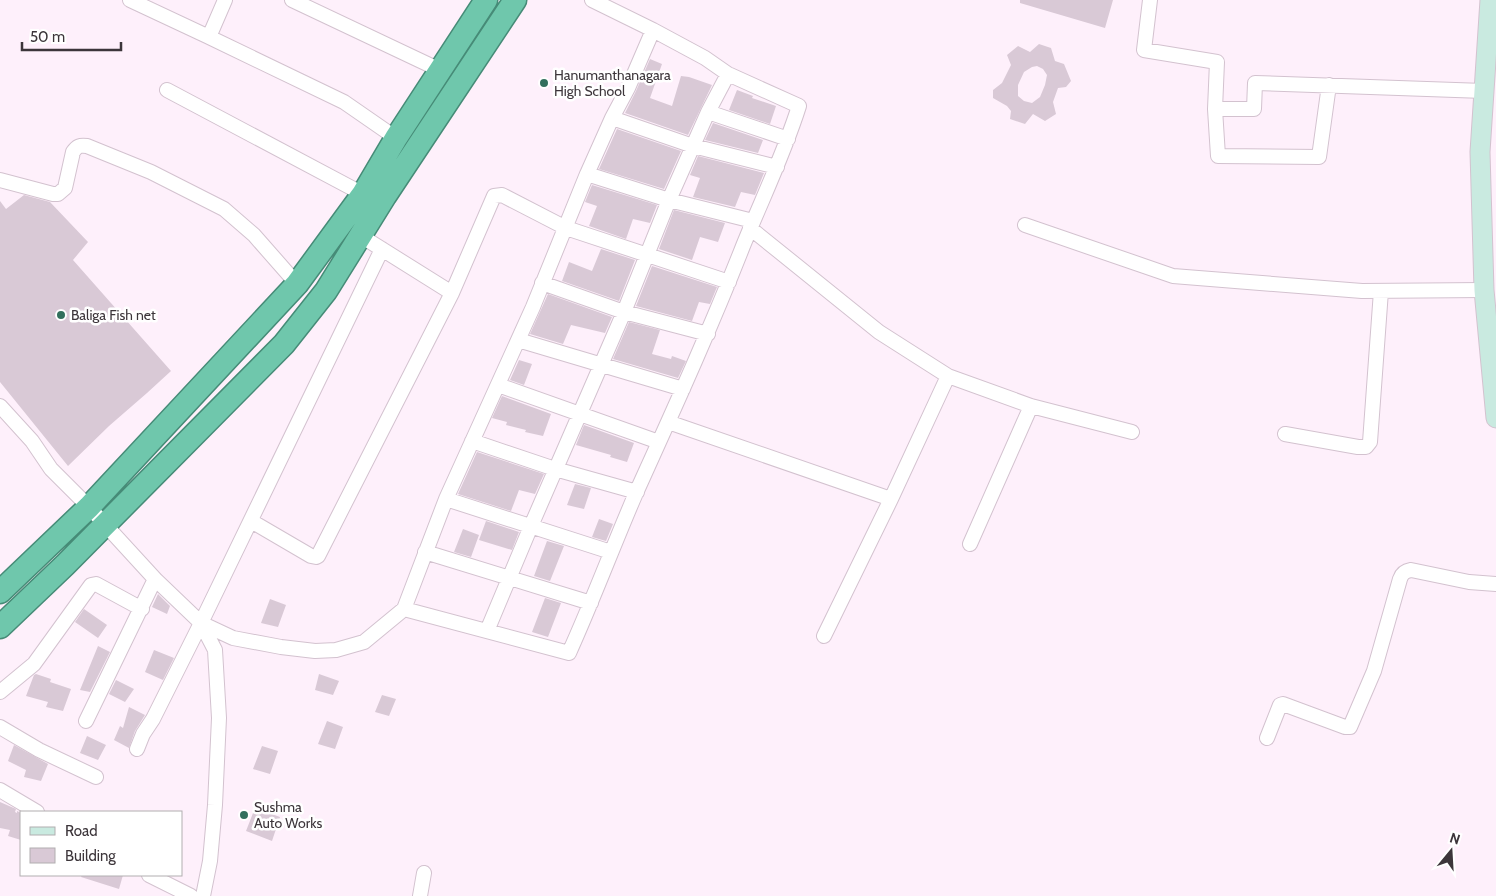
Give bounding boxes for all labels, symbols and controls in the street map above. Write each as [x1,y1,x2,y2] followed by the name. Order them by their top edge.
[22,20,121,52] scale bar
[30,28,65,46] text: 50 m
[554,66,671,100] place label: Hanumanthanagara High School
[538,77,550,89] marker: Hanumanthanagara High School
[71,306,156,324] place label: Baliga Fish net
[55,309,67,321] marker: Baliga Fish net
[254,798,322,832] place label: Sushma Auto Works
[238,809,250,821] marker: Sushma Auto Works
[20,811,182,876] legend
[65,822,98,840] text: Road
[1426,826,1476,876] north arrow
[1448,829,1463,849] text: N
[65,847,116,865] text: Building

